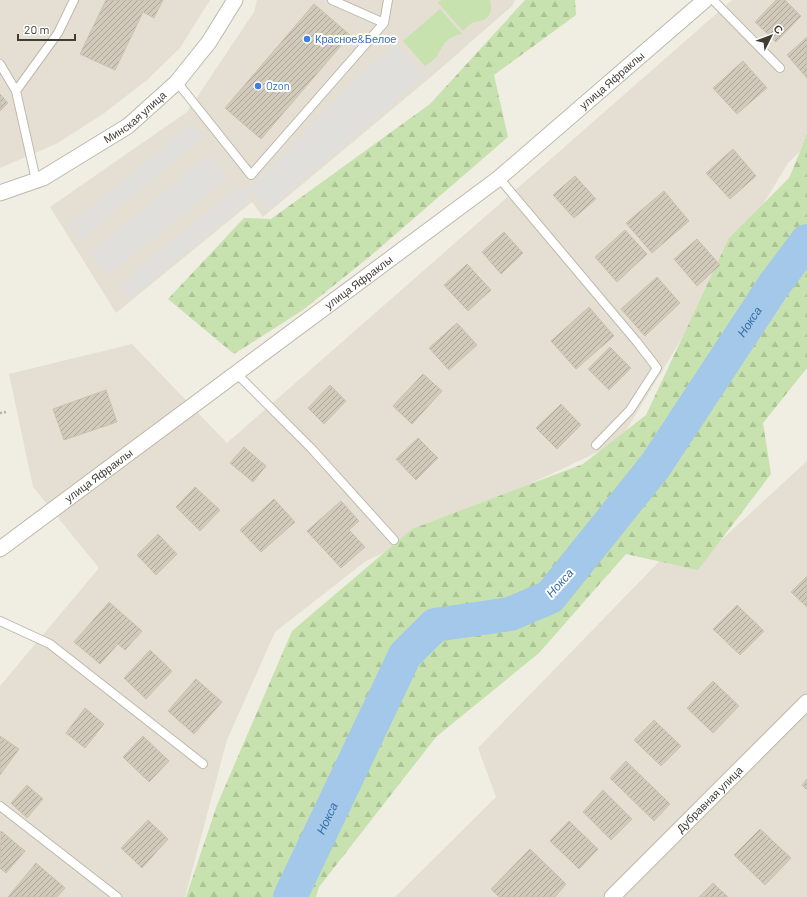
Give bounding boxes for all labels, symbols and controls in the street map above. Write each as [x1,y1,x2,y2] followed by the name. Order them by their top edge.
[18,16,75,42] scale bar
[751,16,791,56] north arrow
[24,22,50,36] text: 20 m
[771,22,786,36] text: С
[315,32,396,45] place label: Красное&Белое
[302,34,312,44] marker: Красное&Белое
[577,49,647,111] street label: улица Яфраклы
[266,79,290,92] place label: Ozon
[253,81,263,91] marker: Ozon
[101,87,169,145] street label: Минская улица
[322,252,395,311] street label: улица Яфраклы
[734,303,764,339] water label: Нокса
[62,446,135,505] street label: улица Яфраклы
[543,565,576,599] water label: Нокса
[673,763,746,835] street label: Дубравная улица
[313,800,340,836] water label: Нокса

